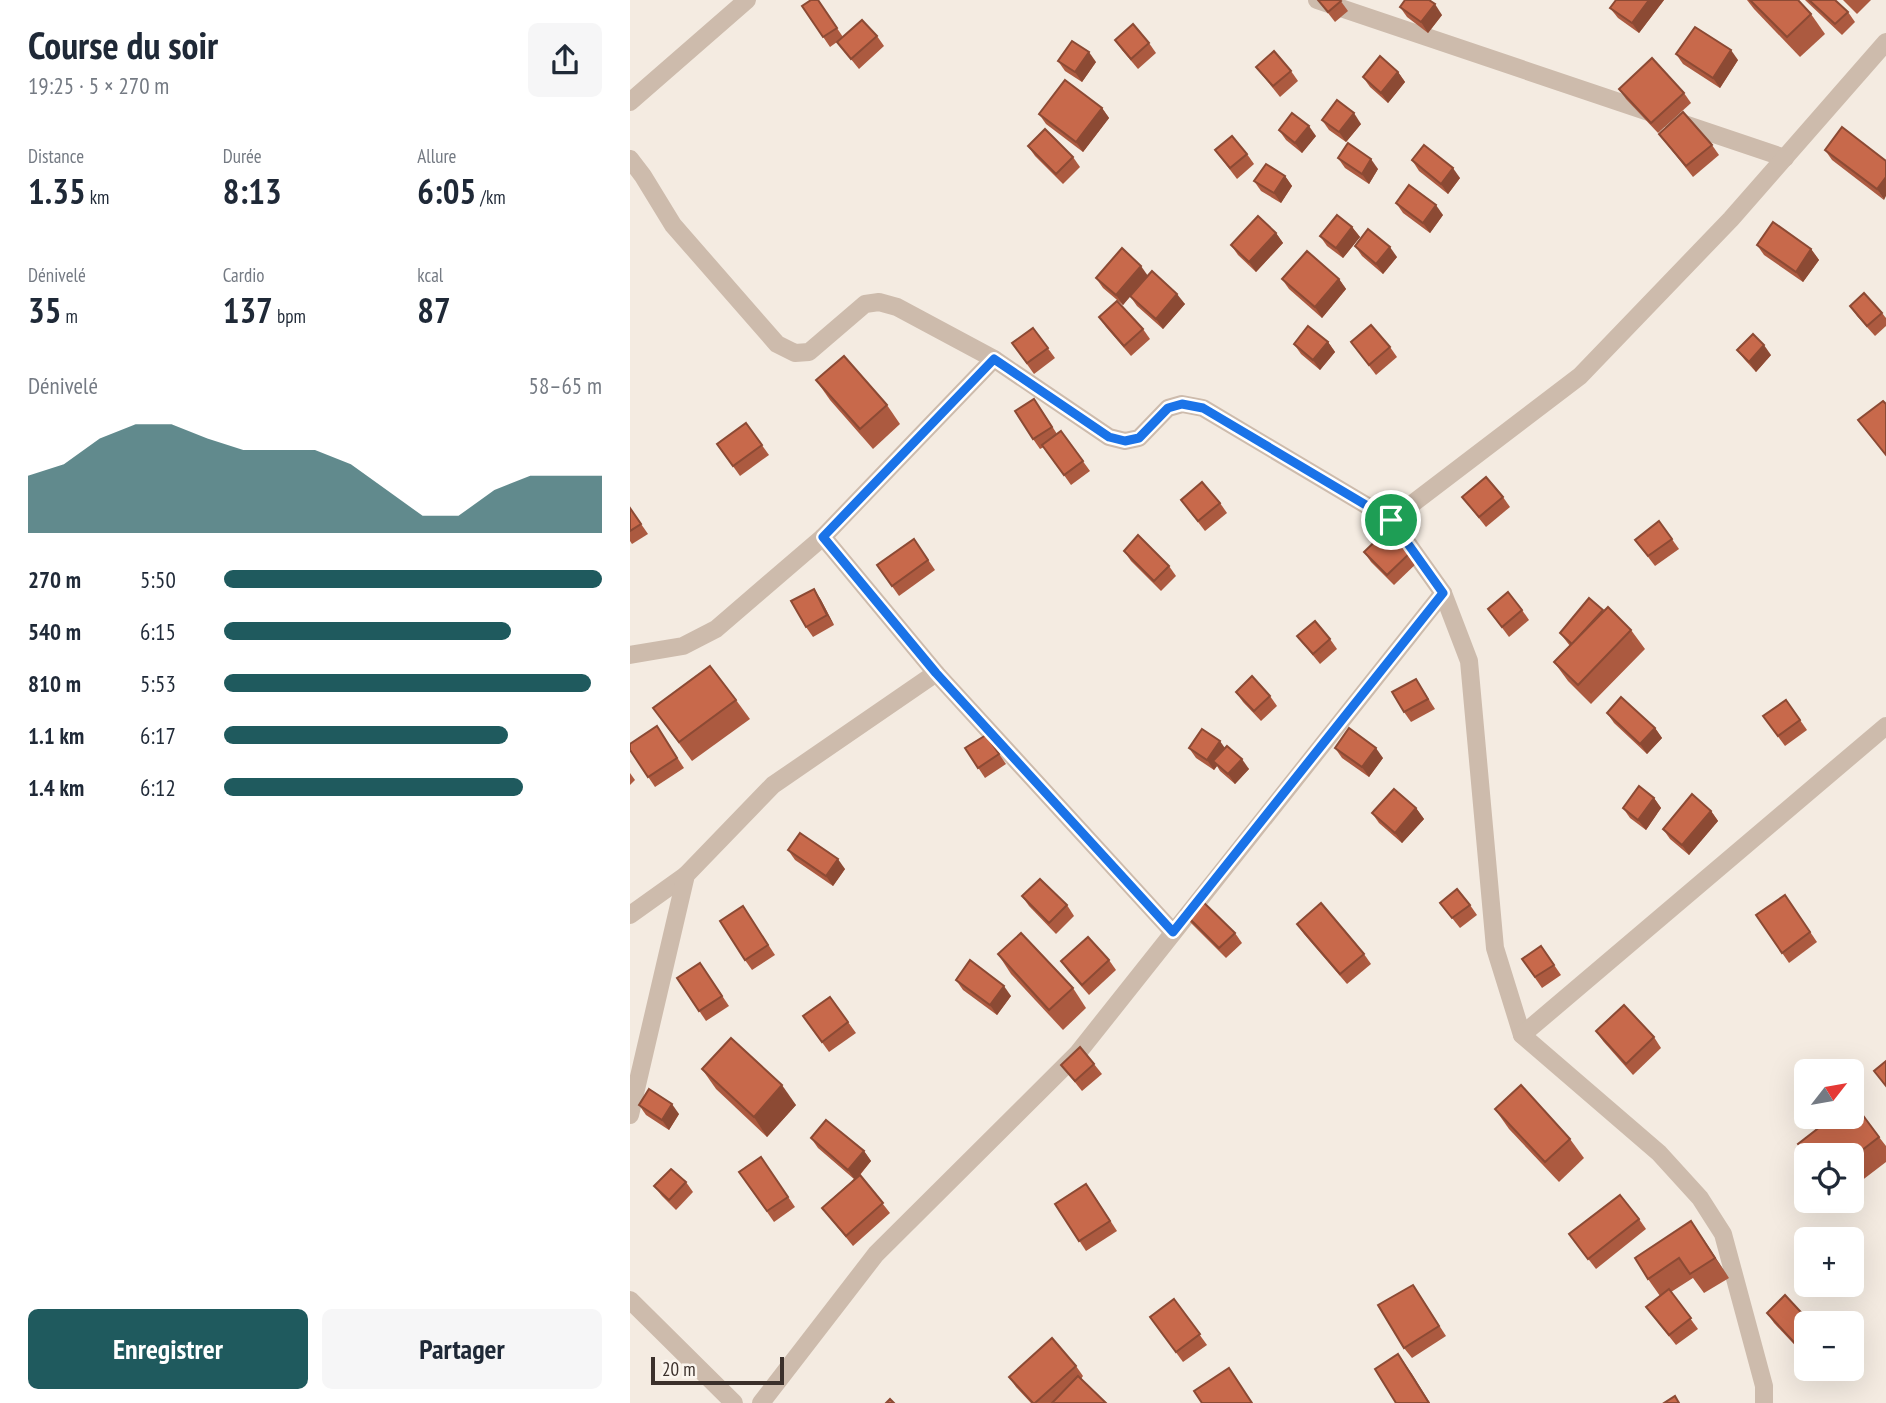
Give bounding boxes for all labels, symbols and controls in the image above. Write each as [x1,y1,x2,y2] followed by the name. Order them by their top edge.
[28,20,218,69] text: Course du soir
[528,23,602,97] button: share
[28,71,169,100] text: 19:25 · 5 × 270 m
[28,144,84,168] text: Distance
[223,144,262,168] text: Durée
[417,144,456,168] text: Allure
[28,168,86,214] text: 1.35
[223,168,282,214] text: 8:13
[417,168,476,214] text: 6:05
[86,185,109,209] text: km
[476,185,506,209] text: /km
[28,263,86,287] text: Dénivelé
[223,263,264,287] text: Cardio
[417,263,443,287] text: kcal
[28,287,61,333] text: 35
[223,287,273,333] text: 137
[417,287,451,333] text: 87
[61,304,78,328] text: m
[273,304,306,328] text: bpm
[28,371,98,400] text: Dénivelé
[529,371,602,400] text: 58–65 m
[1361,490,1421,550] pin
[1372,501,1410,539] icon: arrive
[28,565,81,594] text: 270 m
[140,565,176,594] text: 5:50
[28,617,81,646] text: 540 m
[140,617,176,646] text: 6:15
[28,669,81,698] text: 810 m
[140,669,176,698] text: 5:53
[28,721,84,750] text: 1.1 km
[140,721,176,750] text: 6:17
[28,773,84,802] text: 1.4 km
[140,773,176,802] text: 6:12
[1794,1059,1864,1129] north arrow
[1794,1059,1864,1381] map controls
[1794,1143,1864,1213] button: locate
[1794,1227,1864,1297] button: +
[28,1309,308,1389] button: Enregistrer
[322,1309,602,1389] button: Partager
[1794,1311,1864,1381] button: −
[651,1354,784,1386] scale bar
[662,1357,696,1381] text: 20 m

